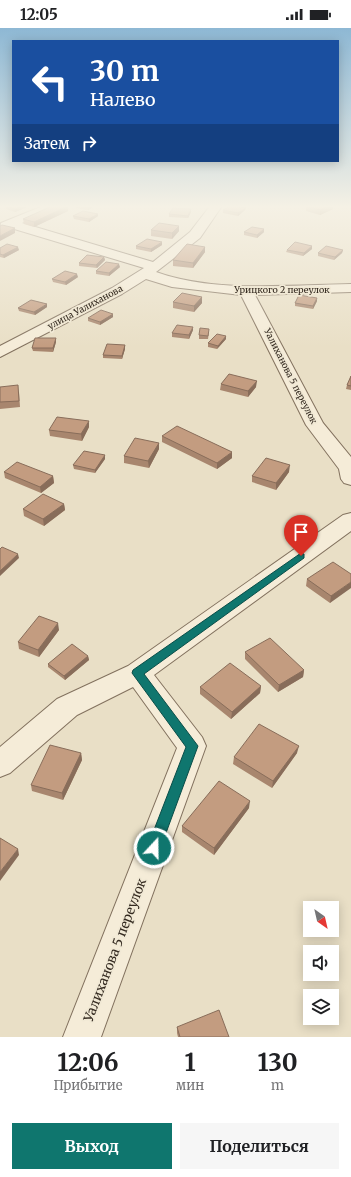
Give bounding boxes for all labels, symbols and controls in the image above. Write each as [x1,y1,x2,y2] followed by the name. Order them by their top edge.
[20,5,58,24] text: 12:05
[90,53,159,89] text: 30 m
[24,56,76,108] icon: left
[90,88,156,111] text: Налево
[78,132,100,154] icon: right
[24,134,70,153] text: Затем
[46,282,125,331] street label: улица Уалиханова
[233,284,330,295] street label: Урицкого 2 переулок
[262,326,320,426] street label: Уалиханова 5 переулок
[284,515,318,556] pin
[290,521,312,543] icon: arrive
[133,827,175,869] position arrow
[79,875,151,1025] street label: Уалиханова 5 переулок
[303,901,339,937] north arrow
[303,901,339,1025] map controls
[303,945,339,981] button: sound
[303,989,339,1025] button: layers
[57,1047,119,1078] text: 12:06
[184,1047,196,1078] text: 1
[258,1047,298,1078] text: 130
[53,1077,122,1094] text: Прибытие
[176,1077,204,1094] text: мин
[271,1077,284,1094] text: m
[12,1123,172,1169] button: Выход
[180,1123,339,1169] button: Поделиться

